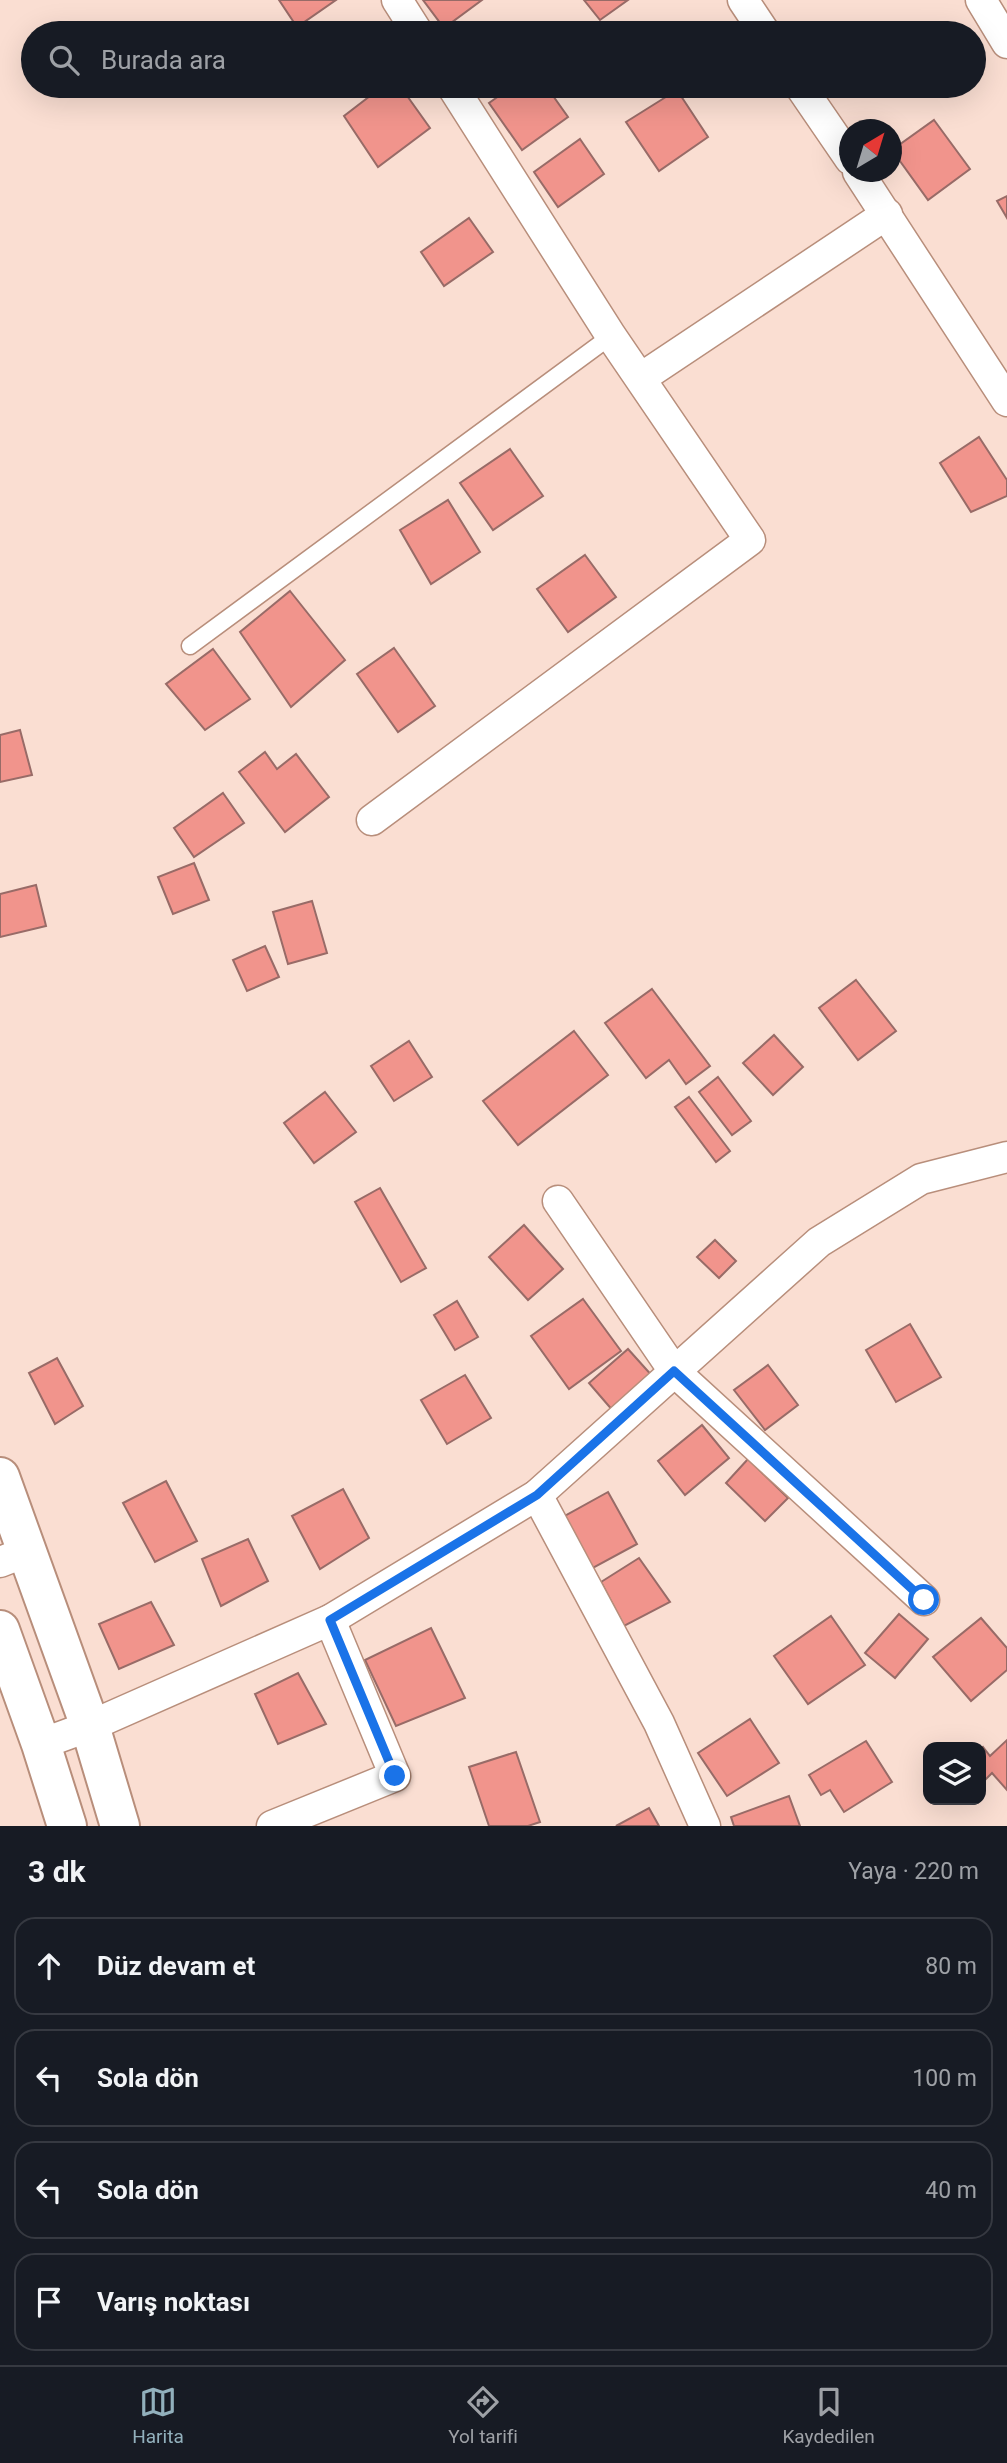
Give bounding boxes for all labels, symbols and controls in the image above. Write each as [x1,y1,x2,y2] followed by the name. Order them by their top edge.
[21,21,986,98] search box
[45,41,83,79] icon: search
[101,45,226,75] text: Burada ara
[839,119,902,182] north arrow
[908,1584,939,1615] route start
[923,1742,986,1805] map controls
[923,1742,986,1805] button: layers
[379,1760,410,1791] route end
[28,1854,86,1889] text: 3 dk
[848,1858,979,1885] text: Yaya · 220 m
[30,1947,68,1985] icon: ahead
[97,1951,255,1981] text: Düz devam et
[925,1953,977,1980] text: 80 m
[30,2059,68,2097] icon: left
[97,2063,199,2093] text: Sola dön
[912,2065,977,2092] text: 100 m
[30,2171,68,2209] icon: left
[97,2175,199,2205] text: Sola dön
[925,2177,977,2204] text: 40 m
[30,2283,68,2321] icon: arrive
[97,2287,250,2317] text: Varış noktası
[132,2383,184,2448] tab: Harita
[448,2383,518,2448] tab: Yol tarifi
[782,2383,875,2448] tab: Kaydedilen

